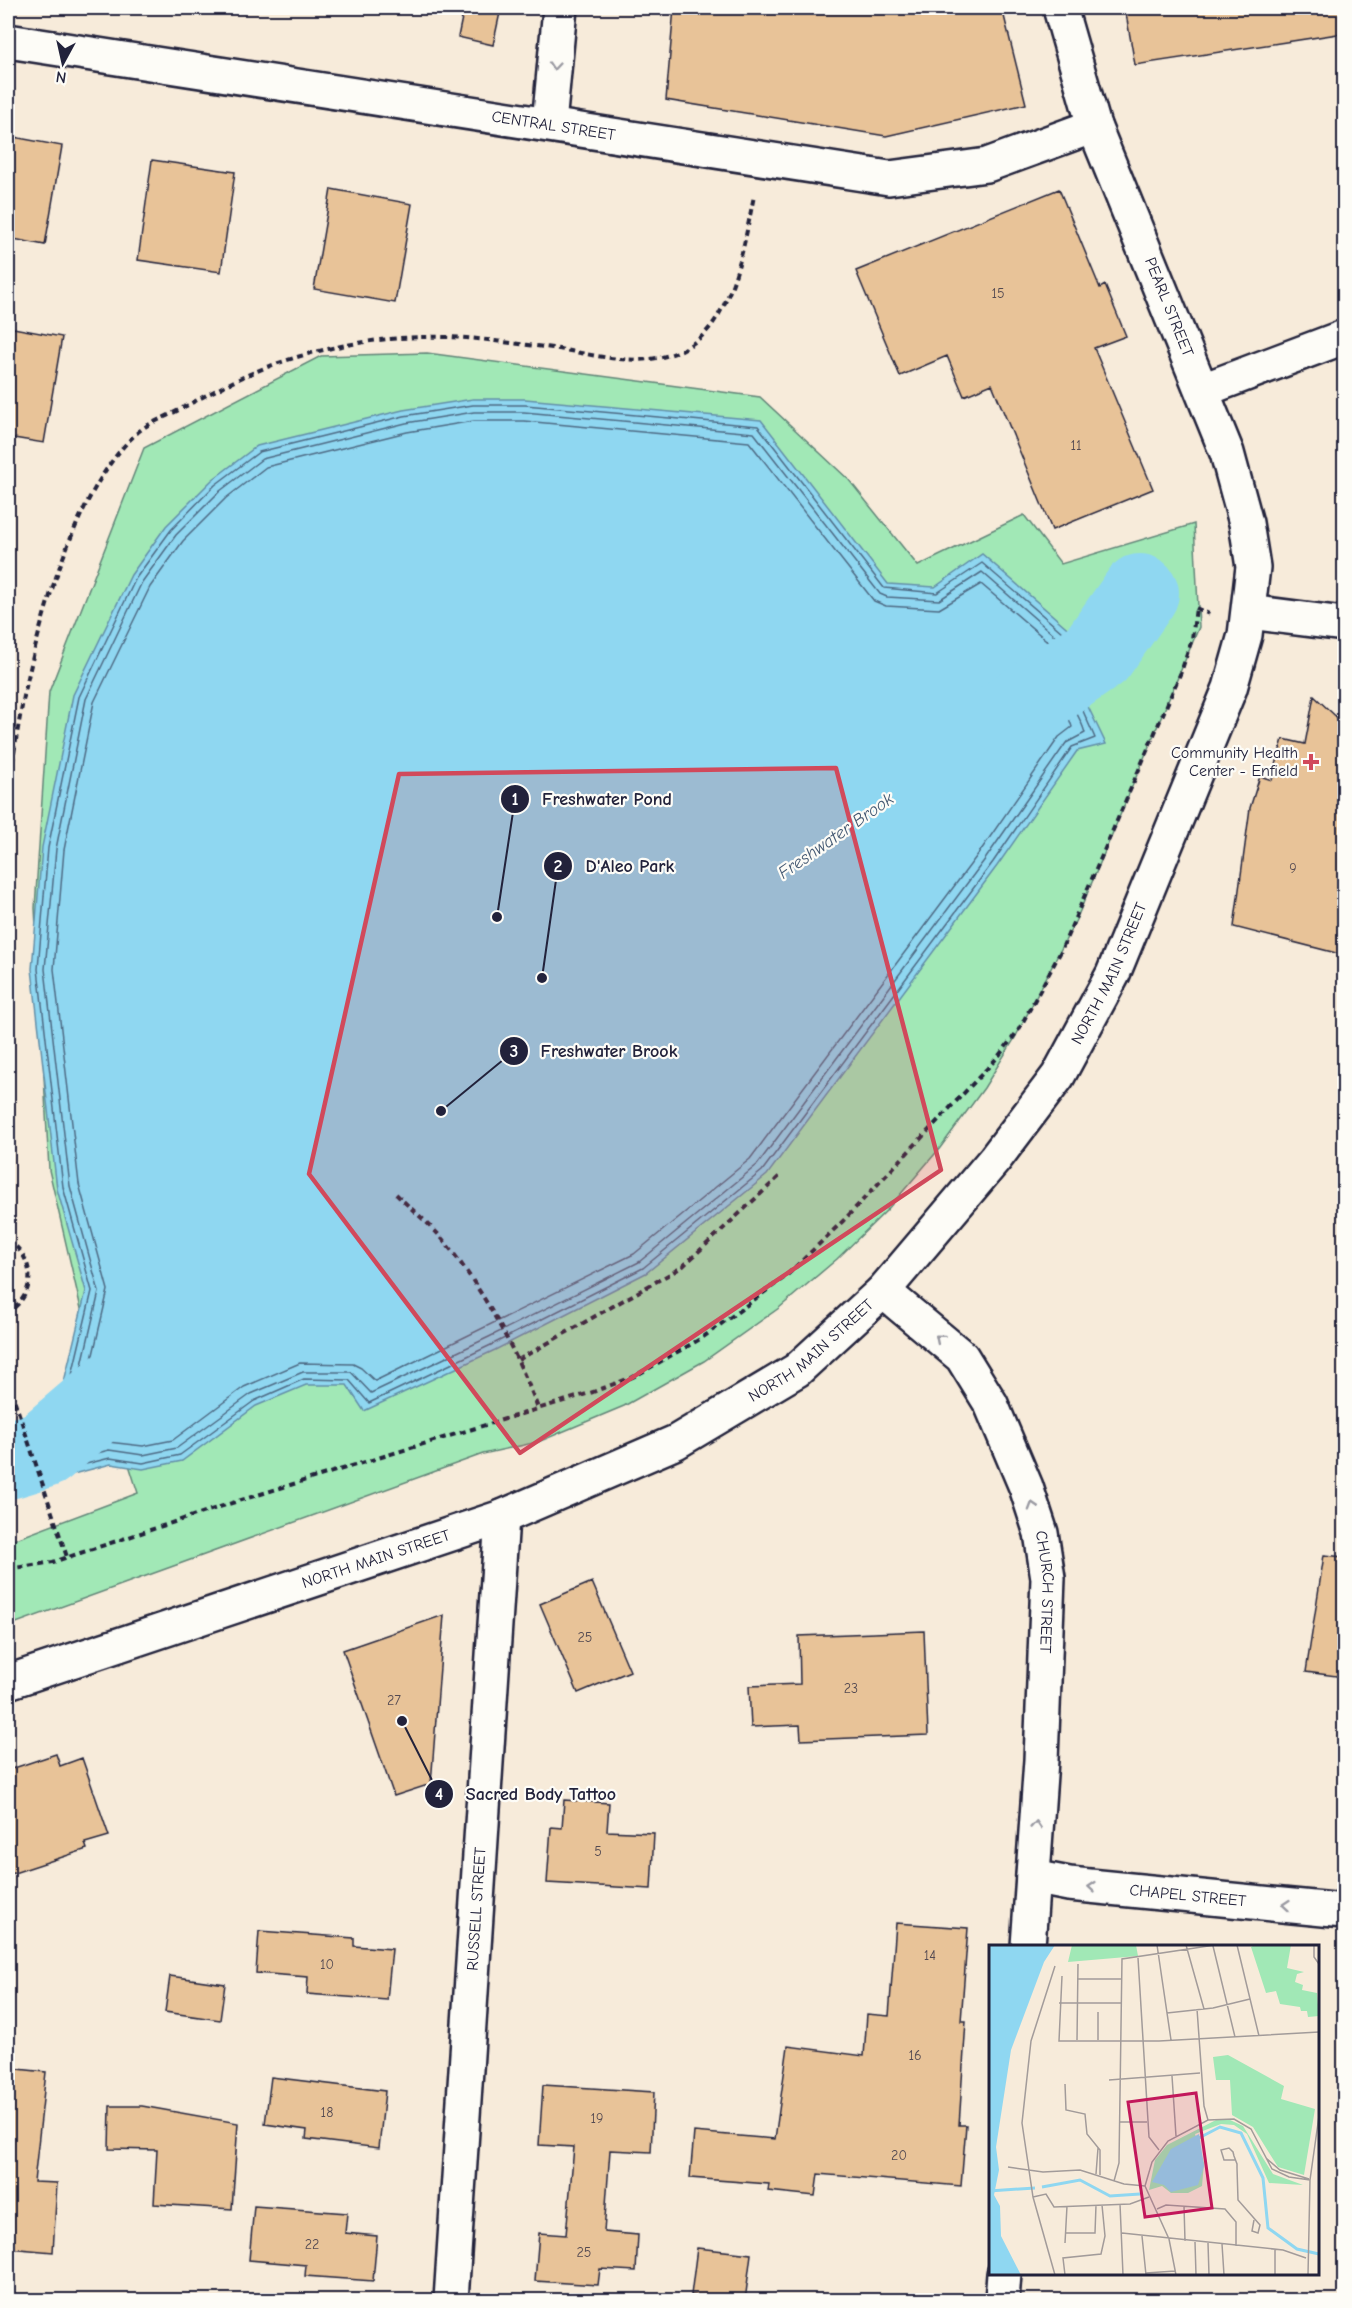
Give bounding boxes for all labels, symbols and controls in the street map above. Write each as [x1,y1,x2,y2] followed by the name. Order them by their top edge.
[33,33,93,93] north arrow
[548,61,561,70] one-way arrow
[55,67,67,87] text: N
[490,107,617,144] street label: CENTRAL STREET
[1141,255,1197,360] street label: PEARL STREET
[991,285,1005,302] house number: 15
[1070,437,1082,454] house number: 11
[1171,744,1298,780] place label: Community Health Center - Enfield
[1302,753,1320,771] marker: Community Health Center - Enfield
[500,781,684,817] callout: Freshwater Pond
[774,788,898,884] water label: Freshwater Brook
[511,789,519,810] text: 1
[542,789,672,810] text: Freshwater Pond
[543,848,686,884] callout: D'Aleo Park
[554,856,563,877] text: 2
[586,856,675,877] text: D'Aleo Park
[1289,860,1297,877] house number: 9
[1068,899,1151,1047] street label: NORTH MAIN STREET
[499,1033,690,1069] callout: Freshwater Brook
[510,1041,518,1062] text: 3
[541,1041,678,1062] text: Freshwater Brook
[745,1295,877,1406] street label: NORTH MAIN STREET
[935,1335,946,1346] one-way arrow
[1027,1501,1040,1512] one-way arrow
[300,1526,453,1592] street label: NORTH MAIN STREET
[1032,1529,1058,1654] street label: CHURCH STREET
[578,1629,592,1646] house number: 25
[844,1680,858,1697] house number: 23
[387,1692,401,1709] house number: 27
[424,1776,629,1812] callout: Sacred Body Tattoo
[435,1784,443,1805] text: 4
[466,1784,616,1805] text: Sacred Body Tattoo
[1030,1821,1043,1830] one-way arrow
[594,1843,602,1860] house number: 5
[463,1846,490,1971] street label: RUSSELL STREET
[1088,1881,1097,1894] one-way arrow
[1129,1881,1248,1910] street label: CHAPEL STREET
[1282,1899,1291,1912] one-way arrow
[989,1945,1319,2275] inset map
[924,1947,936,1964] house number: 14
[320,1956,334,1973] house number: 10
[908,2047,922,2064] house number: 16
[321,2104,333,2121] house number: 18
[591,2110,603,2127] house number: 19
[891,2147,907,2164] house number: 20
[305,2236,319,2253] house number: 22
[577,2244,591,2261] house number: 25

